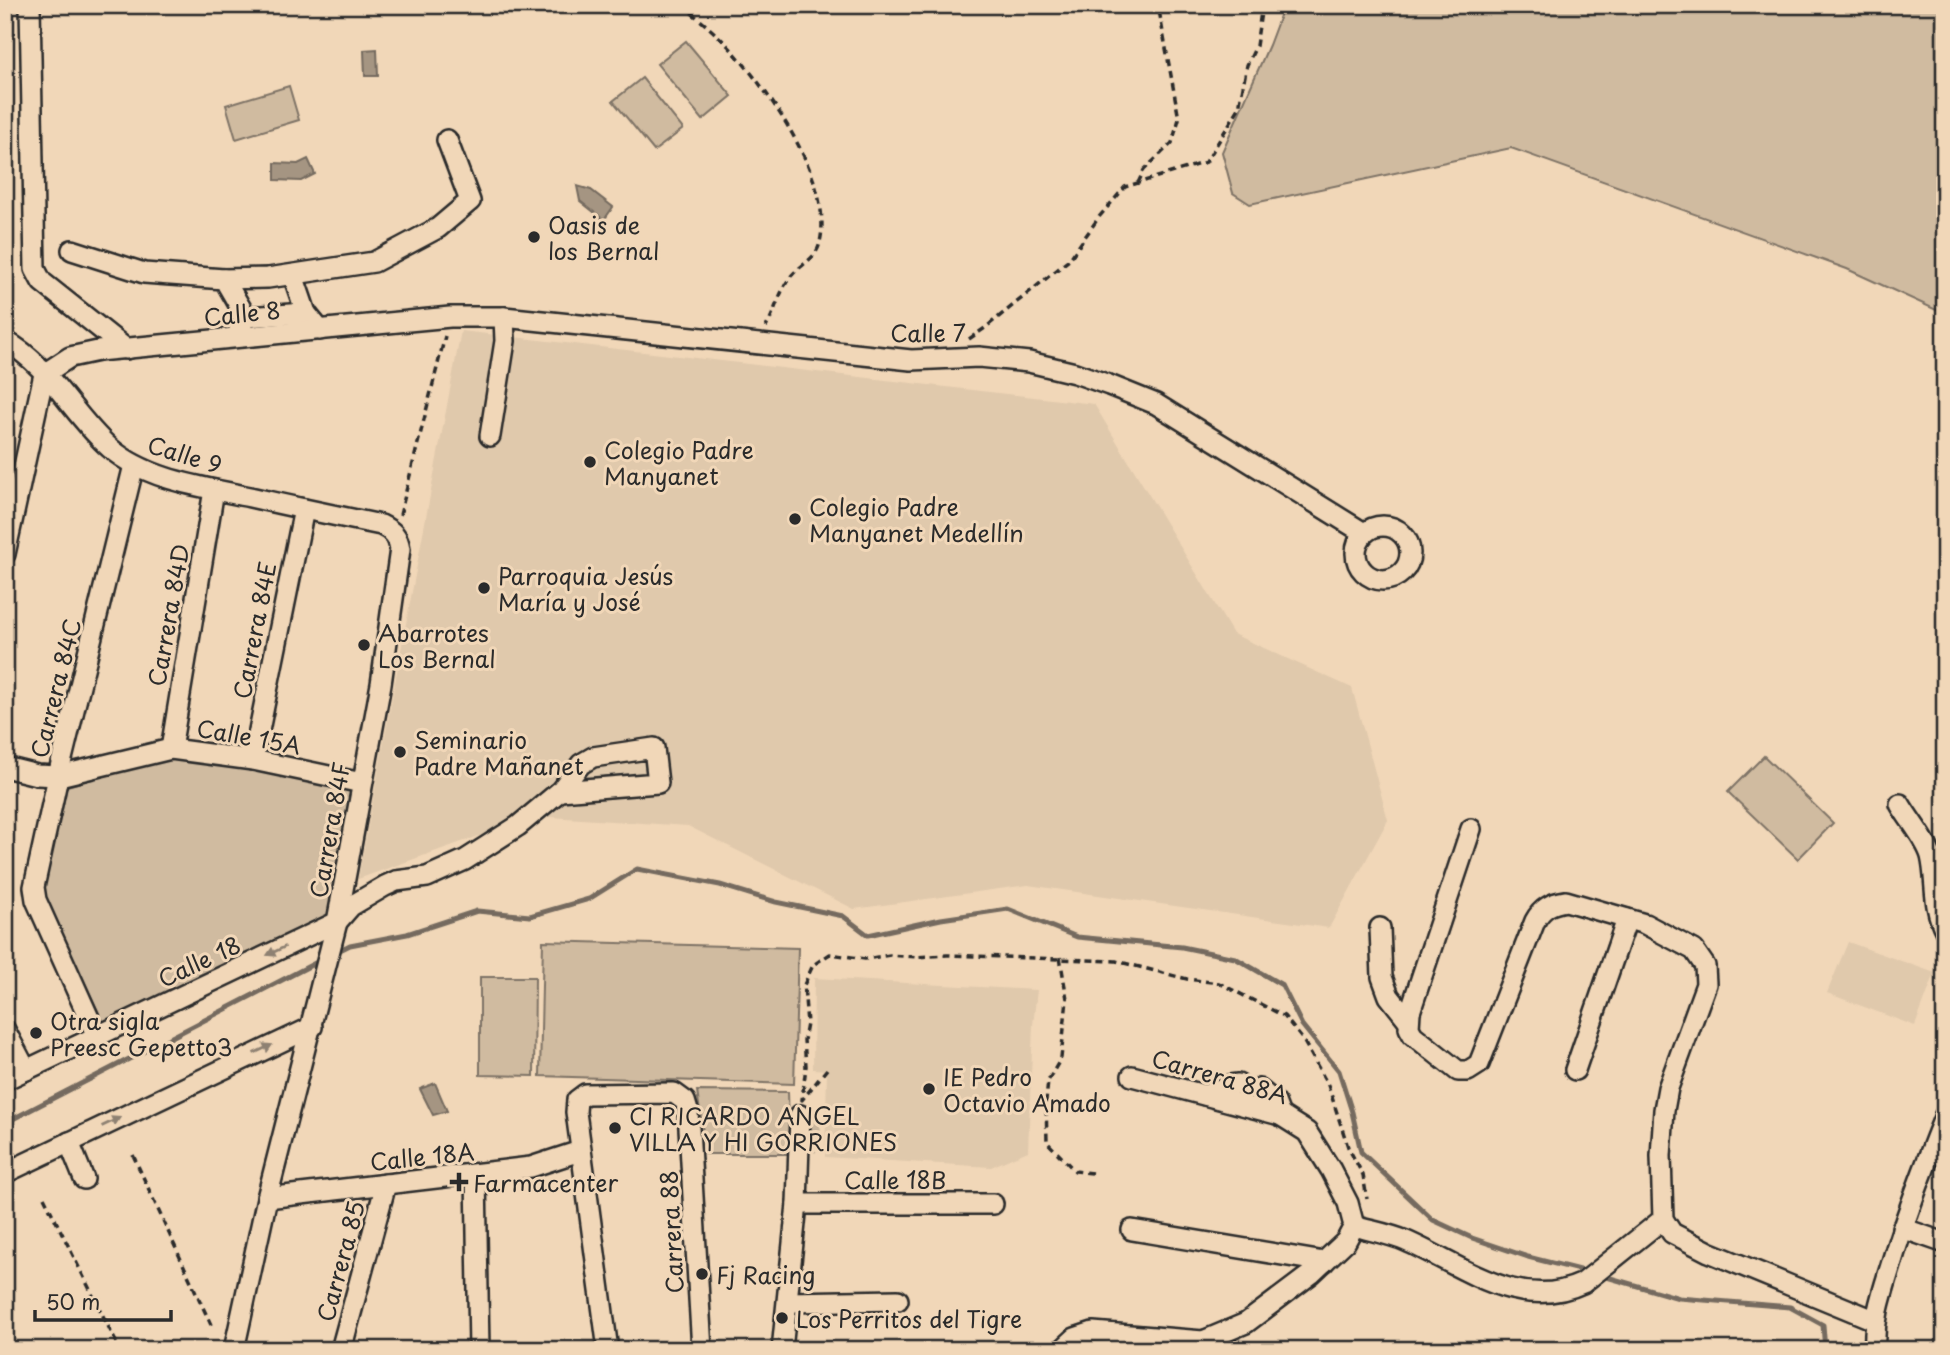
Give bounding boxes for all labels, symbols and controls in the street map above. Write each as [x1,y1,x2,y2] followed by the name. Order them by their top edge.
[548,207,659,268] place label: Oasis de los Bernal
[526,229,542,245] marker: Oasis de los Bernal
[202,292,282,334] street label: Calle 8
[890,315,966,350] street label: Calle 7
[143,426,227,482] street label: Calle 9
[604,432,754,493] place label: Colegio Padre Manyanet
[582,454,598,470] marker: Colegio Padre Manyanet
[809,489,1024,550] place label: Colegio Padre Manyanet Medellín
[787,511,803,527] marker: Colegio Padre Manyanet Medellín
[138,541,198,689] street label: Carrera 84D
[224,558,284,702] street label: Carrera 84E
[498,558,673,619] place label: Parroquia Jesús María y José
[476,580,492,596] marker: Parroquia Jesús María y José
[21,615,89,761] street label: Carrera 84C
[378,615,496,676] place label: Abarrotes Los Bernal
[356,637,372,653] marker: Abarrotes Los Bernal
[194,710,304,762] street label: Calle 15A
[414,722,584,783] place label: Seminario Padre Mañanet
[392,744,408,760] marker: Seminario Padre Mañanet
[300,759,358,901] street label: Carrera 84F
[152,927,246,995] street label: Calle 18
[265,946,286,957] one-way arrow
[50,1003,233,1064] place label: Otra sigla Preesc Gepetto3
[28,1025,44,1041] marker: Otra sigla Preesc Gepetto3
[1148,1040,1292,1112] street label: Carrera 88A
[253,1043,273,1055] one-way arrow
[943,1059,1111,1120] place label: IE Pedro Octavio Amado
[921,1081,937,1097] marker: IE Pedro Octavio Amado
[629,1098,898,1159] place label: CI RICARDO ANGEL VILLA Y HI GORRIONES
[101,1116,121,1128] one-way arrow
[607,1120,623,1136] marker: CI RICARDO ANGEL VILLA Y HI GORRIONES
[368,1133,476,1179] street label: Calle 18A
[844,1162,946,1197] street label: Calle 18B
[473,1165,618,1200] place label: Farmacenter
[650,1169,692,1295] street label: Carrera 88
[451,1174,467,1190] marker: Farmacenter
[307,1197,373,1325] street label: Carrera 85
[716,1257,815,1292] place label: Fj Racing
[694,1266,710,1282] marker: Fj Racing
[35,1278,172,1322] scale bar
[46,1285,100,1317] text: 50 m
[796,1301,1022,1336] place label: Los Perritos del Tigre
[774,1310,790,1326] marker: Los Perritos del Tigre

